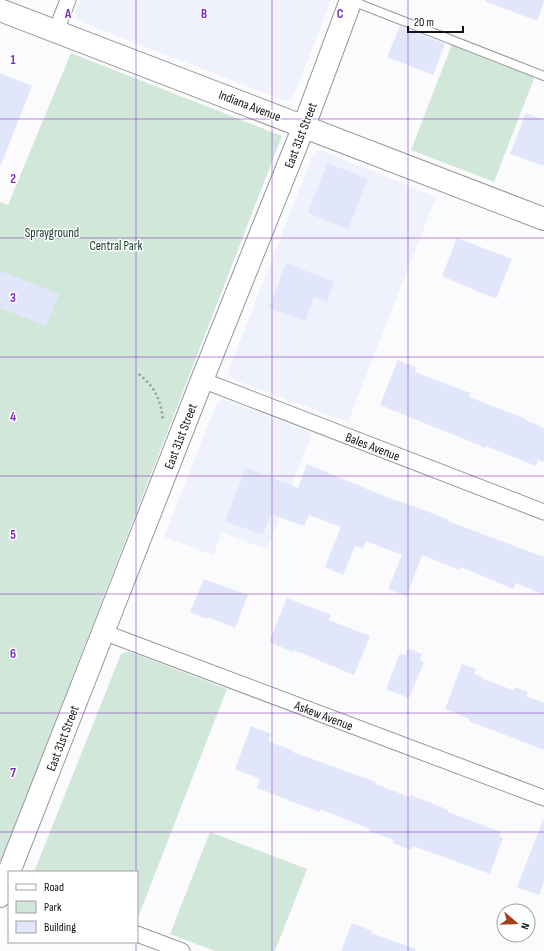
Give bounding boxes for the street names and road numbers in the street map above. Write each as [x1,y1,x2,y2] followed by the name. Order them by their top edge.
[216,87,283,125] street label: Indiana Avenue
[281,100,321,170] street label: East 31st Street
[161,401,201,471] street label: East 31st Street
[343,429,402,465] street label: Bales Avenue
[291,697,355,734] street label: Askew Avenue
[43,703,83,773] street label: East 31st Street

